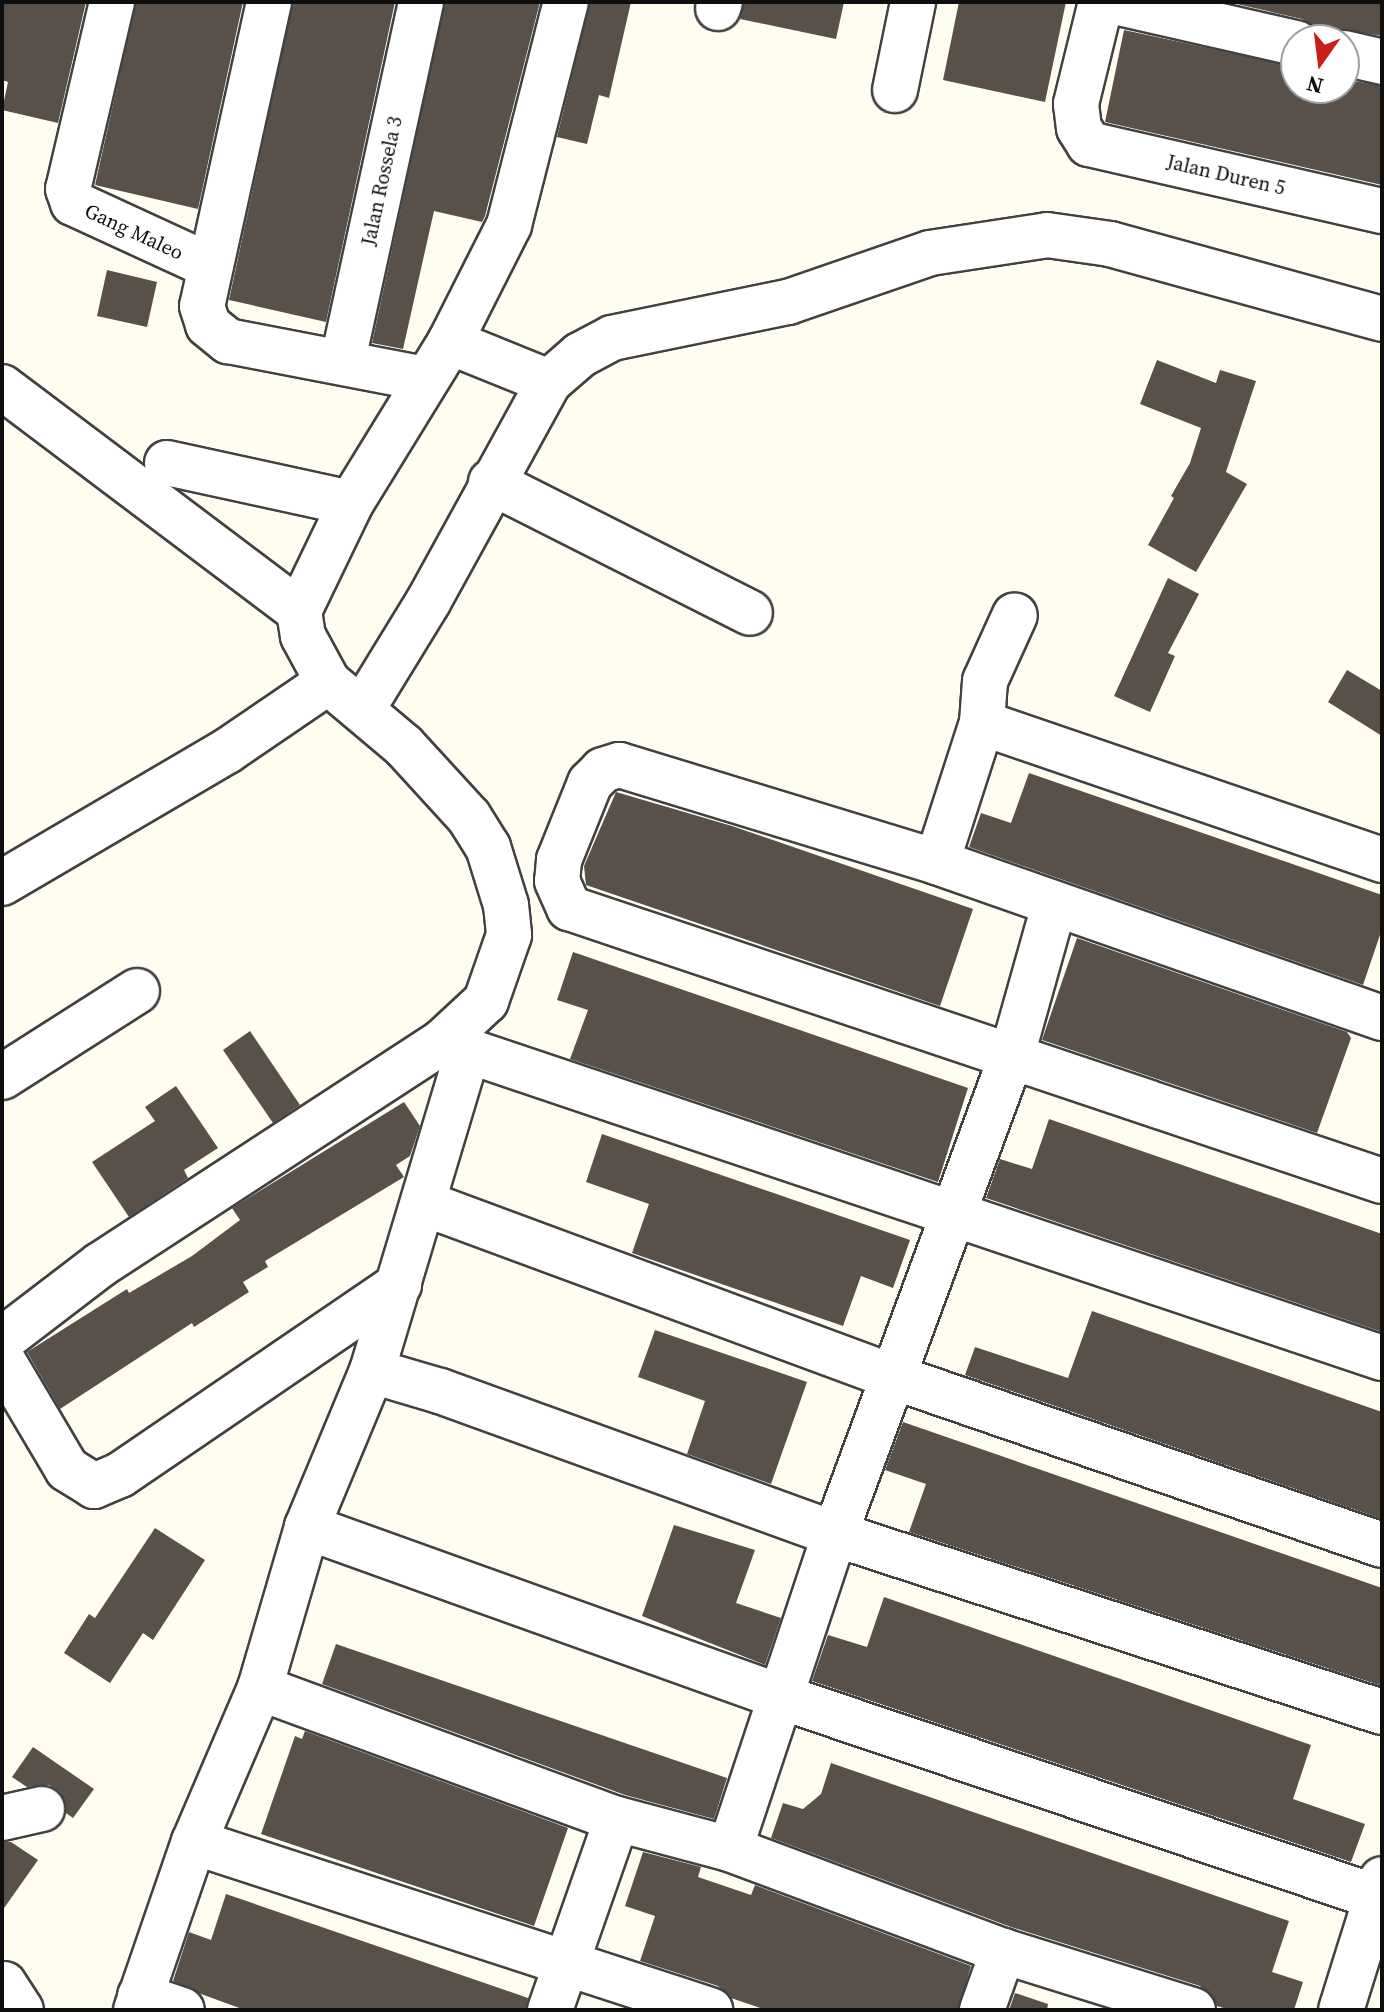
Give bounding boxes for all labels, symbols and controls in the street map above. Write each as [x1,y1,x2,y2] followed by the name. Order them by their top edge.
[1280,24,1360,104] north arrow
[1303,69,1326,102] text: N
[357,114,407,248] street label: Jalan Rossela 3
[1164,150,1288,200] street label: Jalan Duren 5
[81,199,187,265] street label: Gang Maleo

